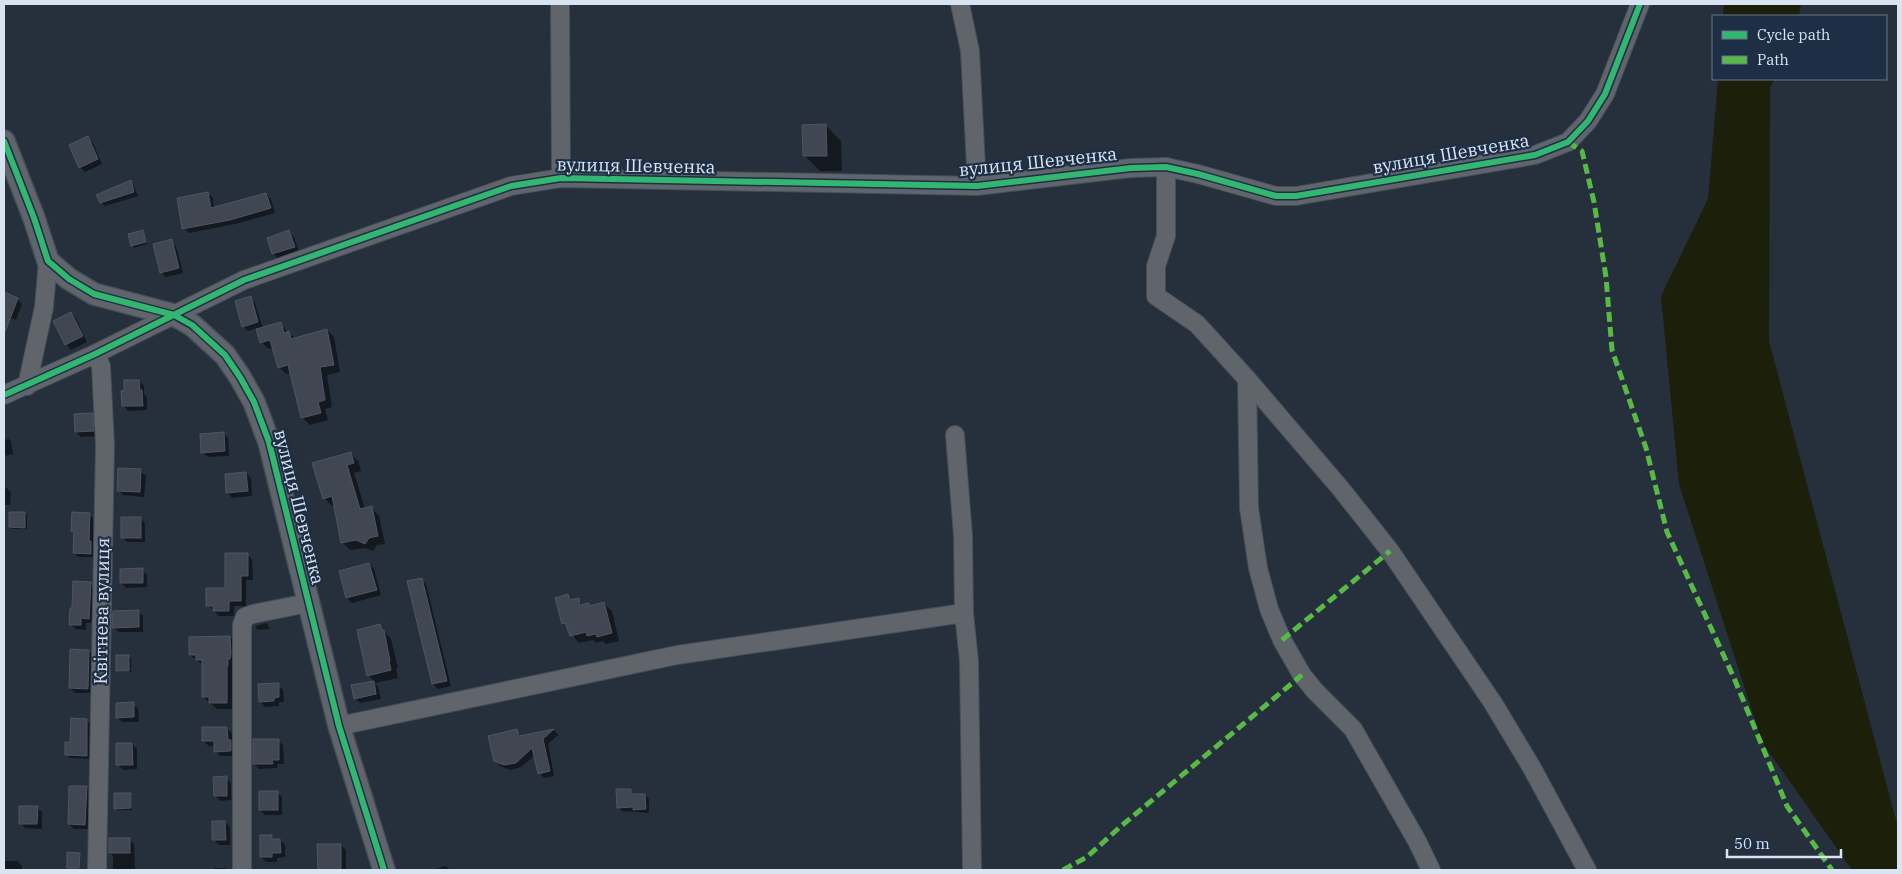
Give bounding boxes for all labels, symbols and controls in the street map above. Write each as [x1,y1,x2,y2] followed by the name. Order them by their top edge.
[1712,15,1887,80] legend
[1757,25,1830,44] text: Cycle path
[1757,50,1789,69] text: Path
[1371,128,1531,179] street label: вулиця Шевченка
[958,142,1118,181] street label: вулиця Шевченка
[556,153,716,178] street label: вулиця Шевченка
[269,427,330,587] street label: вулиця Шевченка
[89,537,114,685] street label: Квітнева вулиця
[1727,826,1841,858] scale bar
[1734,834,1770,853] text: 50 m

